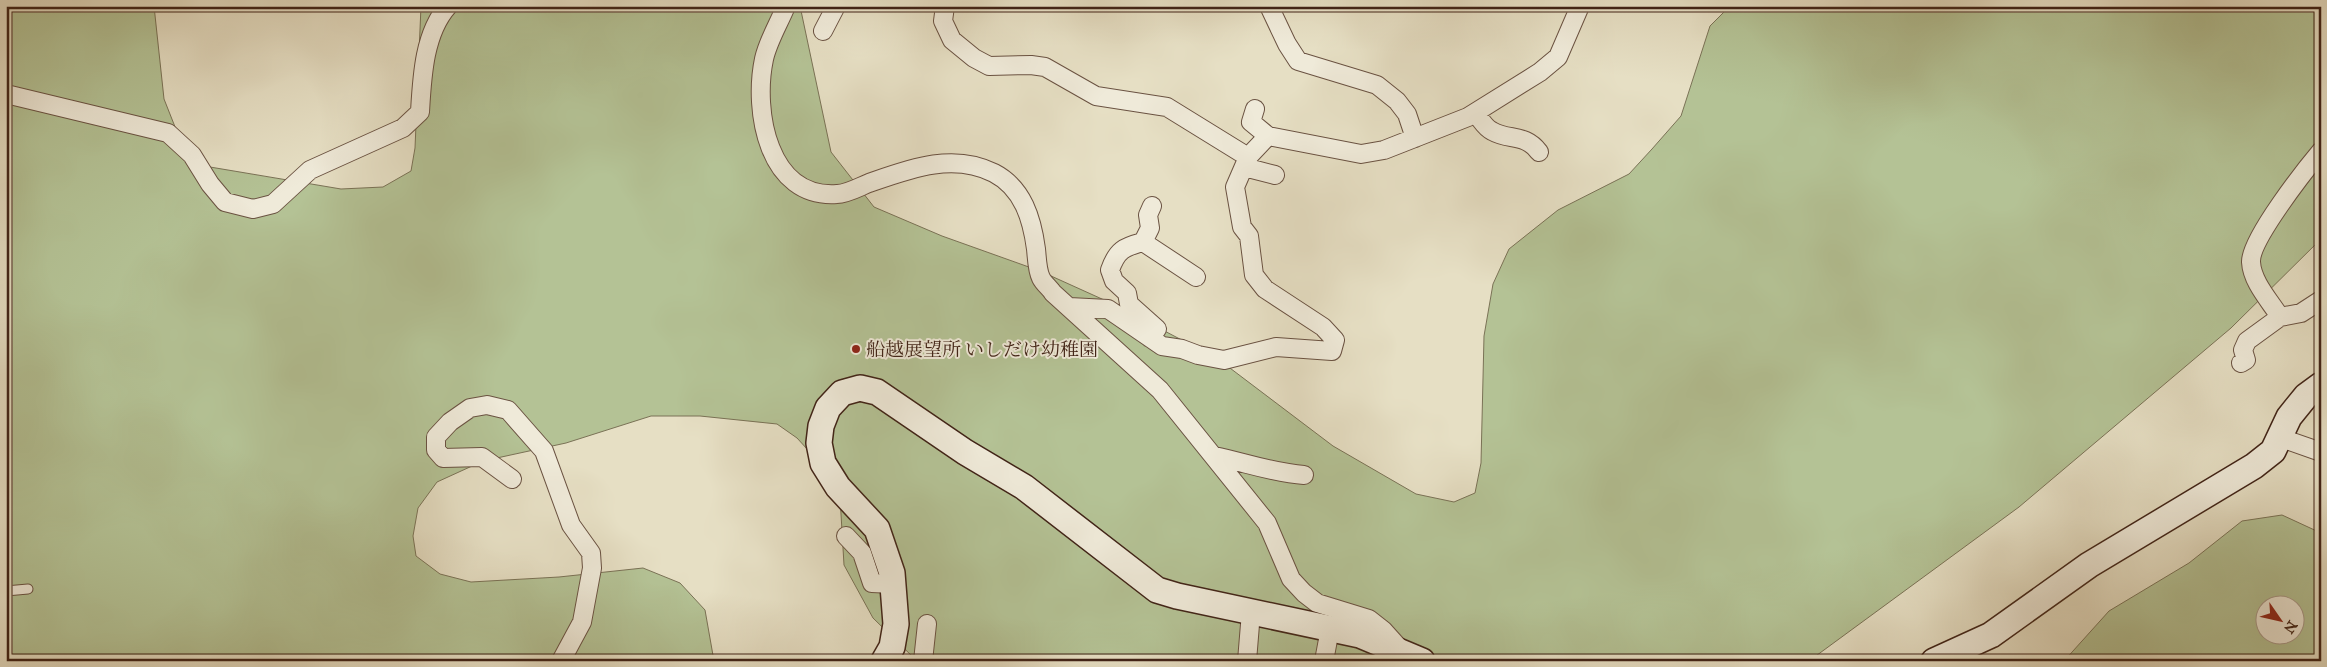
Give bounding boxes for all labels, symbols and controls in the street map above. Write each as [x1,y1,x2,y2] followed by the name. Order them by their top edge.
[866,338,1098,361] place label: 船越展望所 いしだけ幼稚園
[850,343,862,355] marker: 船越展望所 いしだけ幼稚園
[2254,594,2304,644] north arrow
[2280,617,2301,637] text: N

